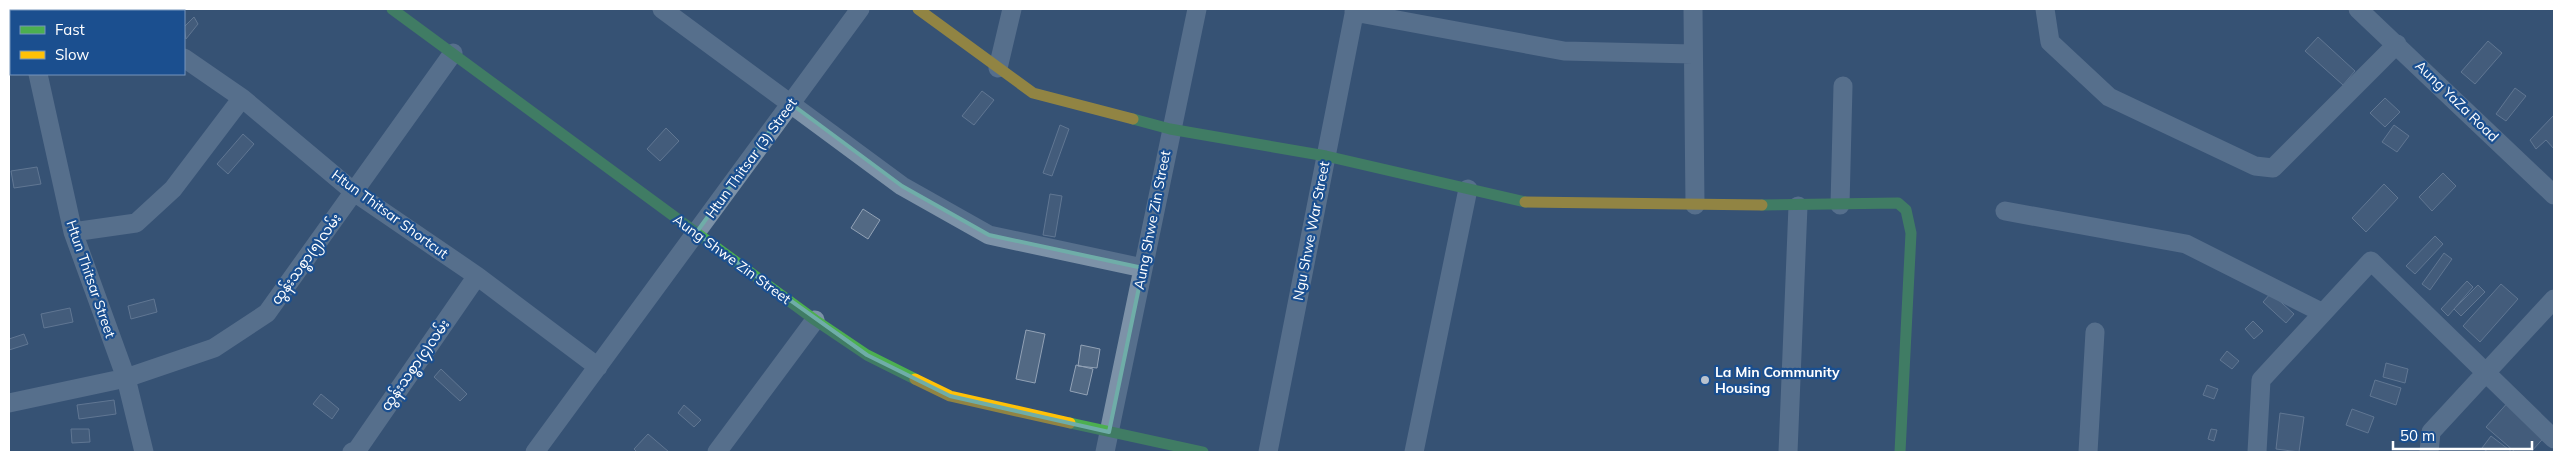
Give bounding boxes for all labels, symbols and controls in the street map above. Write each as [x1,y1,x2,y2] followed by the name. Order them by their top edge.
[10,10,185,75] legend
[55,20,85,39] text: Fast
[55,45,89,64] text: Slow
[2412,57,2502,145] street label: Aung YaZa Road
[701,94,801,222] street label: Htun Thitsar (3) Street
[1130,149,1174,291] street label: Aung Shwe Zin Street
[1289,160,1333,302] street label: Ngu Shwe War Street
[328,166,452,262] street label: Htun Thitsar Shortcut
[266,209,348,310] street label: ထွန်းသစ္စာ(၅)လမ်း
[670,210,794,308] street label: Aung Shwe Zin Street
[62,218,120,340] street label: Htun Thitsar Street
[376,315,456,416] street label: ထွန်းသစ္စာ(၄)လမ်း
[1715,363,1840,397] place label: La Min Community Housing
[1699,374,1711,386] marker: La Min Community Housing
[2393,418,2532,450] scale bar
[2400,426,2435,445] text: 50 m

